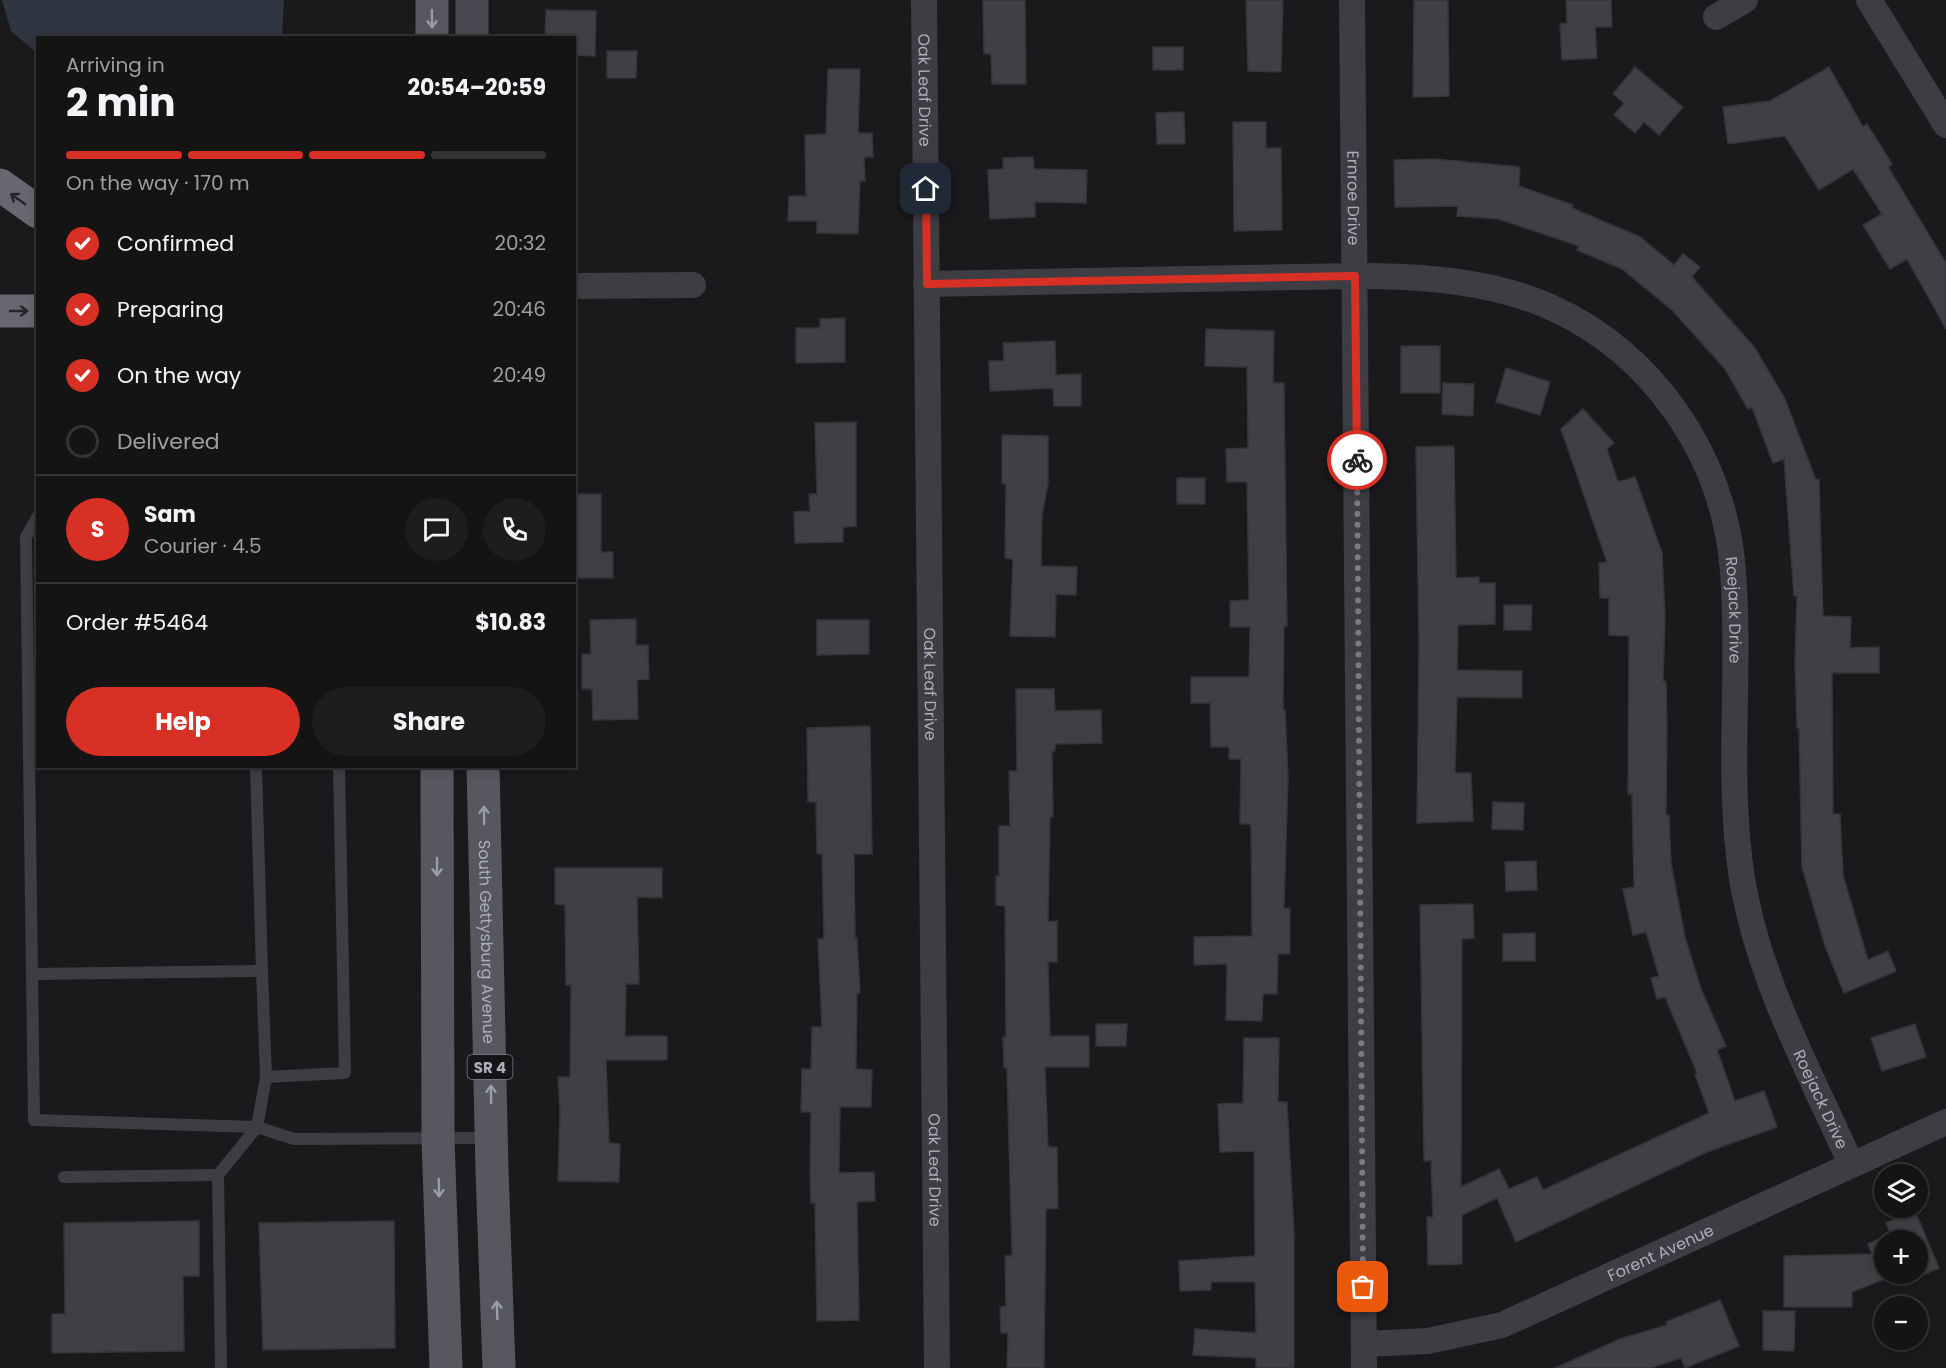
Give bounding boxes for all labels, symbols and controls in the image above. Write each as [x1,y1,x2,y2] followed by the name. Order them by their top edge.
[426,8,438,28] one-way arrow
[913,33,937,147] street label: Oak Leaf Drive
[66,51,165,79] text: Arriving in
[407,72,546,103] text: 20:54–20:59
[66,75,176,130] text: 2 min
[1342,150,1366,246] street label: Ernroe Drive
[900,163,951,214] pin
[66,169,250,197] text: On the way · 170 m
[909,172,942,205] icon: home
[11,193,27,205] one-way arrow
[66,227,99,260] icon: check
[117,228,234,259] text: Confirmed
[494,229,546,257] text: 20:32
[66,293,99,326] icon: check
[117,294,224,325] text: Preparing
[492,295,546,323] text: 20:46
[8,305,28,317] one-way arrow
[66,359,99,392] icon: check
[117,360,241,391] text: On the way
[493,361,546,389] text: 20:49
[117,426,220,457] text: Delivered
[1327,430,1387,490] courier
[1341,444,1374,477] icon: bike
[405,498,468,561] button: chat
[483,498,546,561] button: phone
[144,499,196,530] text: Sam
[91,514,104,545] text: S
[144,532,262,560] text: Courier · 4.5
[1720,555,1747,664] street label: Roejack Drive
[66,607,208,638] text: Order #5464
[475,607,546,638] text: $10.83
[918,627,943,741] street label: Oak Leaf Drive
[66,687,300,756] button: Help
[312,687,546,756] button: Share
[479,805,490,825] one-way arrow
[473,840,501,1044] street label: South Gettysburg Avenue
[431,856,443,876] one-way arrow
[1788,1046,1854,1153] street label: Roejack Drive
[468,1055,512,1079] road number: SR 4
[485,1084,496,1104] one-way arrow
[923,1113,947,1227] street label: Oak Leaf Drive
[1874,1164,1928,1350] map controls
[1874,1164,1928,1218] button: layers
[434,1177,445,1197] one-way arrow
[1604,1218,1717,1287] street label: Forent Avenue
[1874,1230,1928,1284] button: +
[1337,1261,1388,1312] pin
[1346,1270,1379,1303] icon: bag
[1874,1296,1928,1350] button: −
[491,1300,502,1320] one-way arrow

